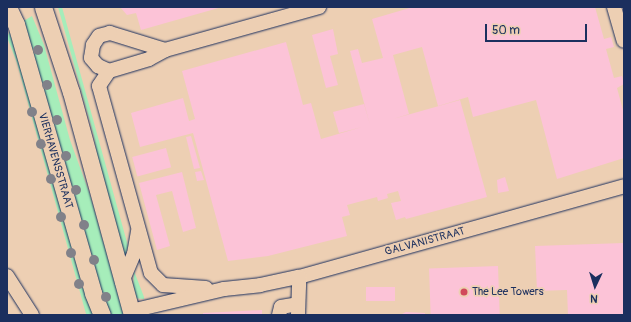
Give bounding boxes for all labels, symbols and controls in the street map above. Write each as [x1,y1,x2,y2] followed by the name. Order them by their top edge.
[487,16,589,42] scale bar
[492,23,520,38] text: 50 m
[35,111,75,211] street label: VIERHAVENSSTRAAT
[383,225,467,259] street label: GALVANISTRAAT
[575,266,615,306] north arrow
[472,285,544,299] place label: The Lee Towers
[459,287,469,297] marker: The Lee Towers
[590,292,598,305] text: N

